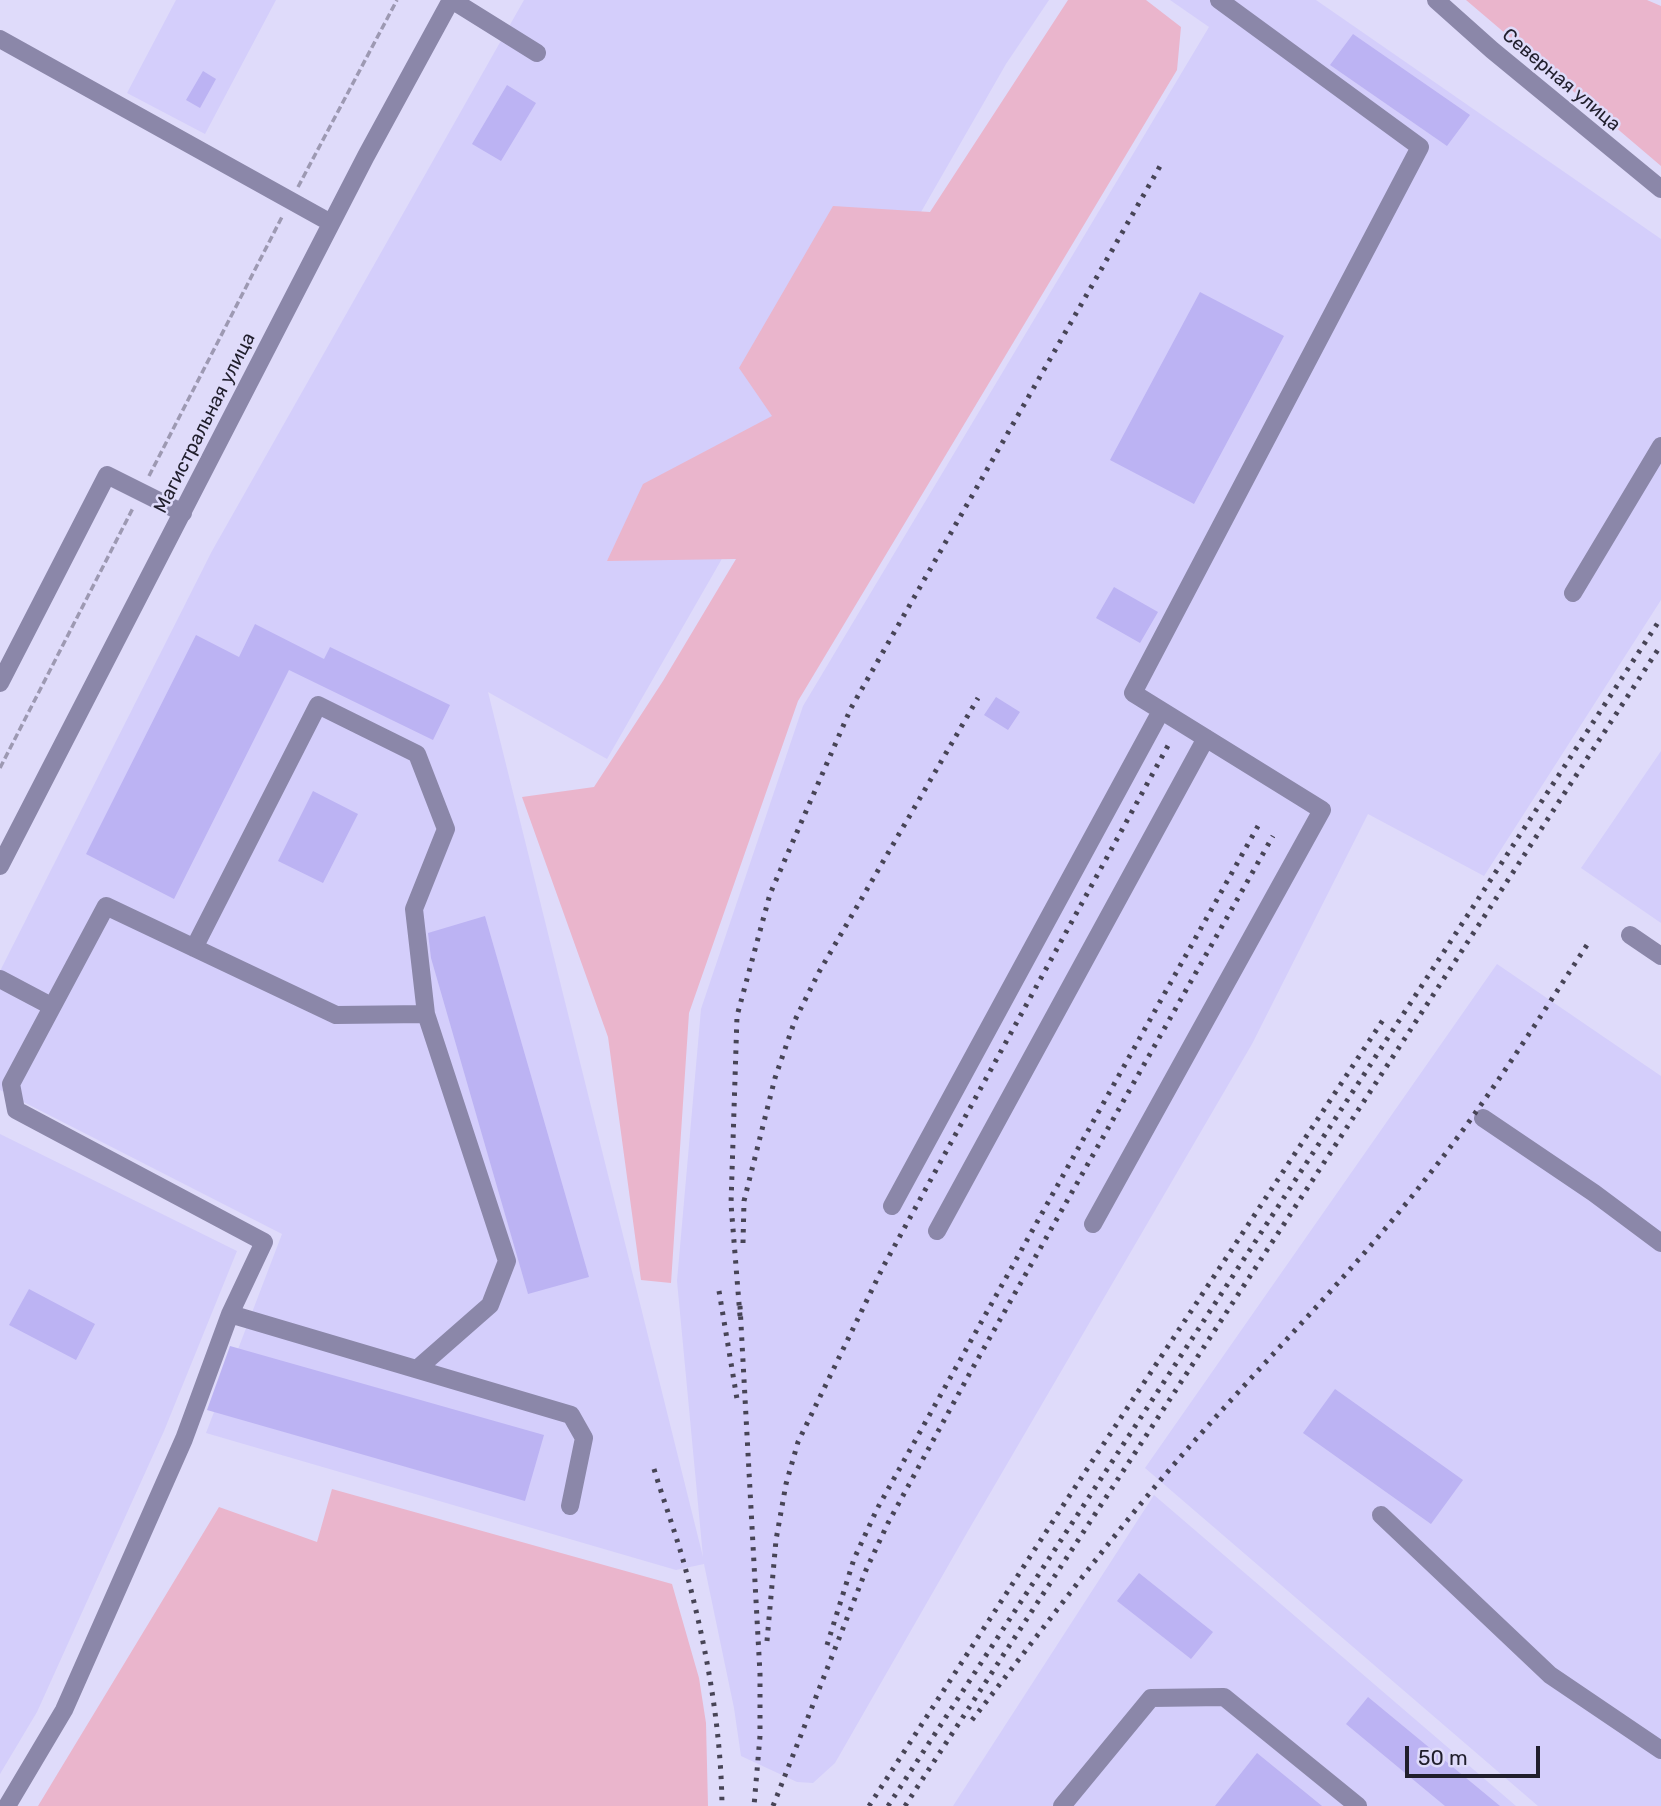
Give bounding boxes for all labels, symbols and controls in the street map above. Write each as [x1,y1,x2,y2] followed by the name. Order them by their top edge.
[1497,24,1625,136] street label: Северная улица
[150,329,260,517] street label: Магистральная улица
[1409,1732,1544,1776] scale bar
[1418,1745,1468,1770] text: 50 m

